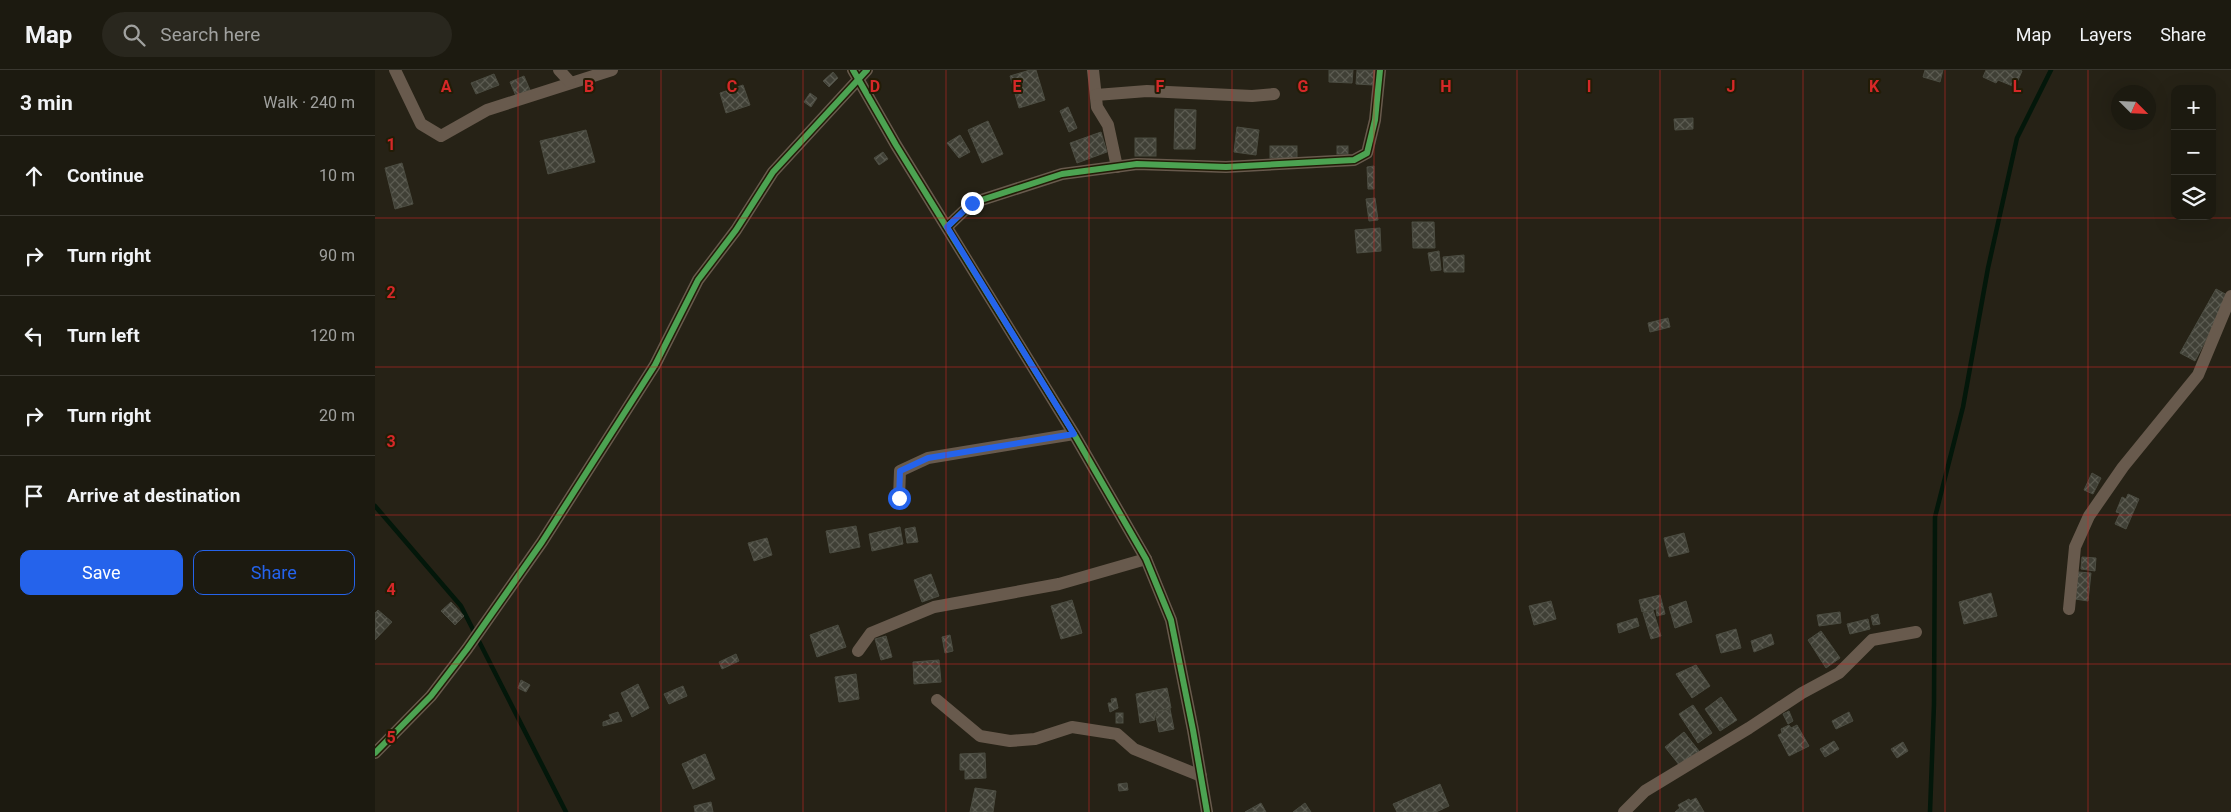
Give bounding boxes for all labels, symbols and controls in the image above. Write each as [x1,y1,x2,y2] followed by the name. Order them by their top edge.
[102,12,452,57] search box
[25,21,72,49] text: Map
[120,21,148,49] icon: search
[160,23,260,46] text: Search here
[2016,24,2051,45] text: Map
[2079,24,2132,45] text: Layers
[2160,24,2206,45] text: Share
[441,77,452,96] text: A
[584,77,594,96] text: B
[727,77,737,96] text: C
[870,77,880,96] text: D
[1013,77,1022,96] text: E
[1156,77,1165,96] text: F
[1298,77,1309,96] text: G
[1440,77,1452,96] text: H
[1587,77,1591,96] text: I
[1727,77,1735,96] text: J
[1869,77,1880,96] text: K
[2013,77,2022,96] text: L
[2111,85,2156,130] north arrow
[2171,85,2216,220] map controls
[2171,85,2216,130] button: +
[20,91,73,115] text: 3 min
[263,93,355,112] text: Walk · 240 m
[2171,130,2216,175] button: −
[386,135,396,154] text: 1
[20,162,48,190] icon: ahead
[67,164,144,187] text: Continue
[319,166,355,185] text: 10 m
[2171,175,2216,220] button: layers
[961,192,984,215] route end
[20,242,48,270] icon: right
[67,244,151,267] text: Turn right
[319,246,355,265] text: 90 m
[386,283,396,302] text: 2
[20,322,48,350] icon: left
[67,324,140,347] text: Turn left
[310,326,355,345] text: 120 m
[20,402,48,430] icon: right
[67,404,151,427] text: Turn right
[319,406,355,425] text: 20 m
[386,432,396,451] text: 3
[20,482,48,510] icon: arrive
[67,484,240,507] text: Arrive at destination
[888,487,911,510] route start
[20,550,183,595] button: Save
[193,550,355,595] button: Share
[386,580,396,599] text: 4
[386,728,396,747] text: 5

